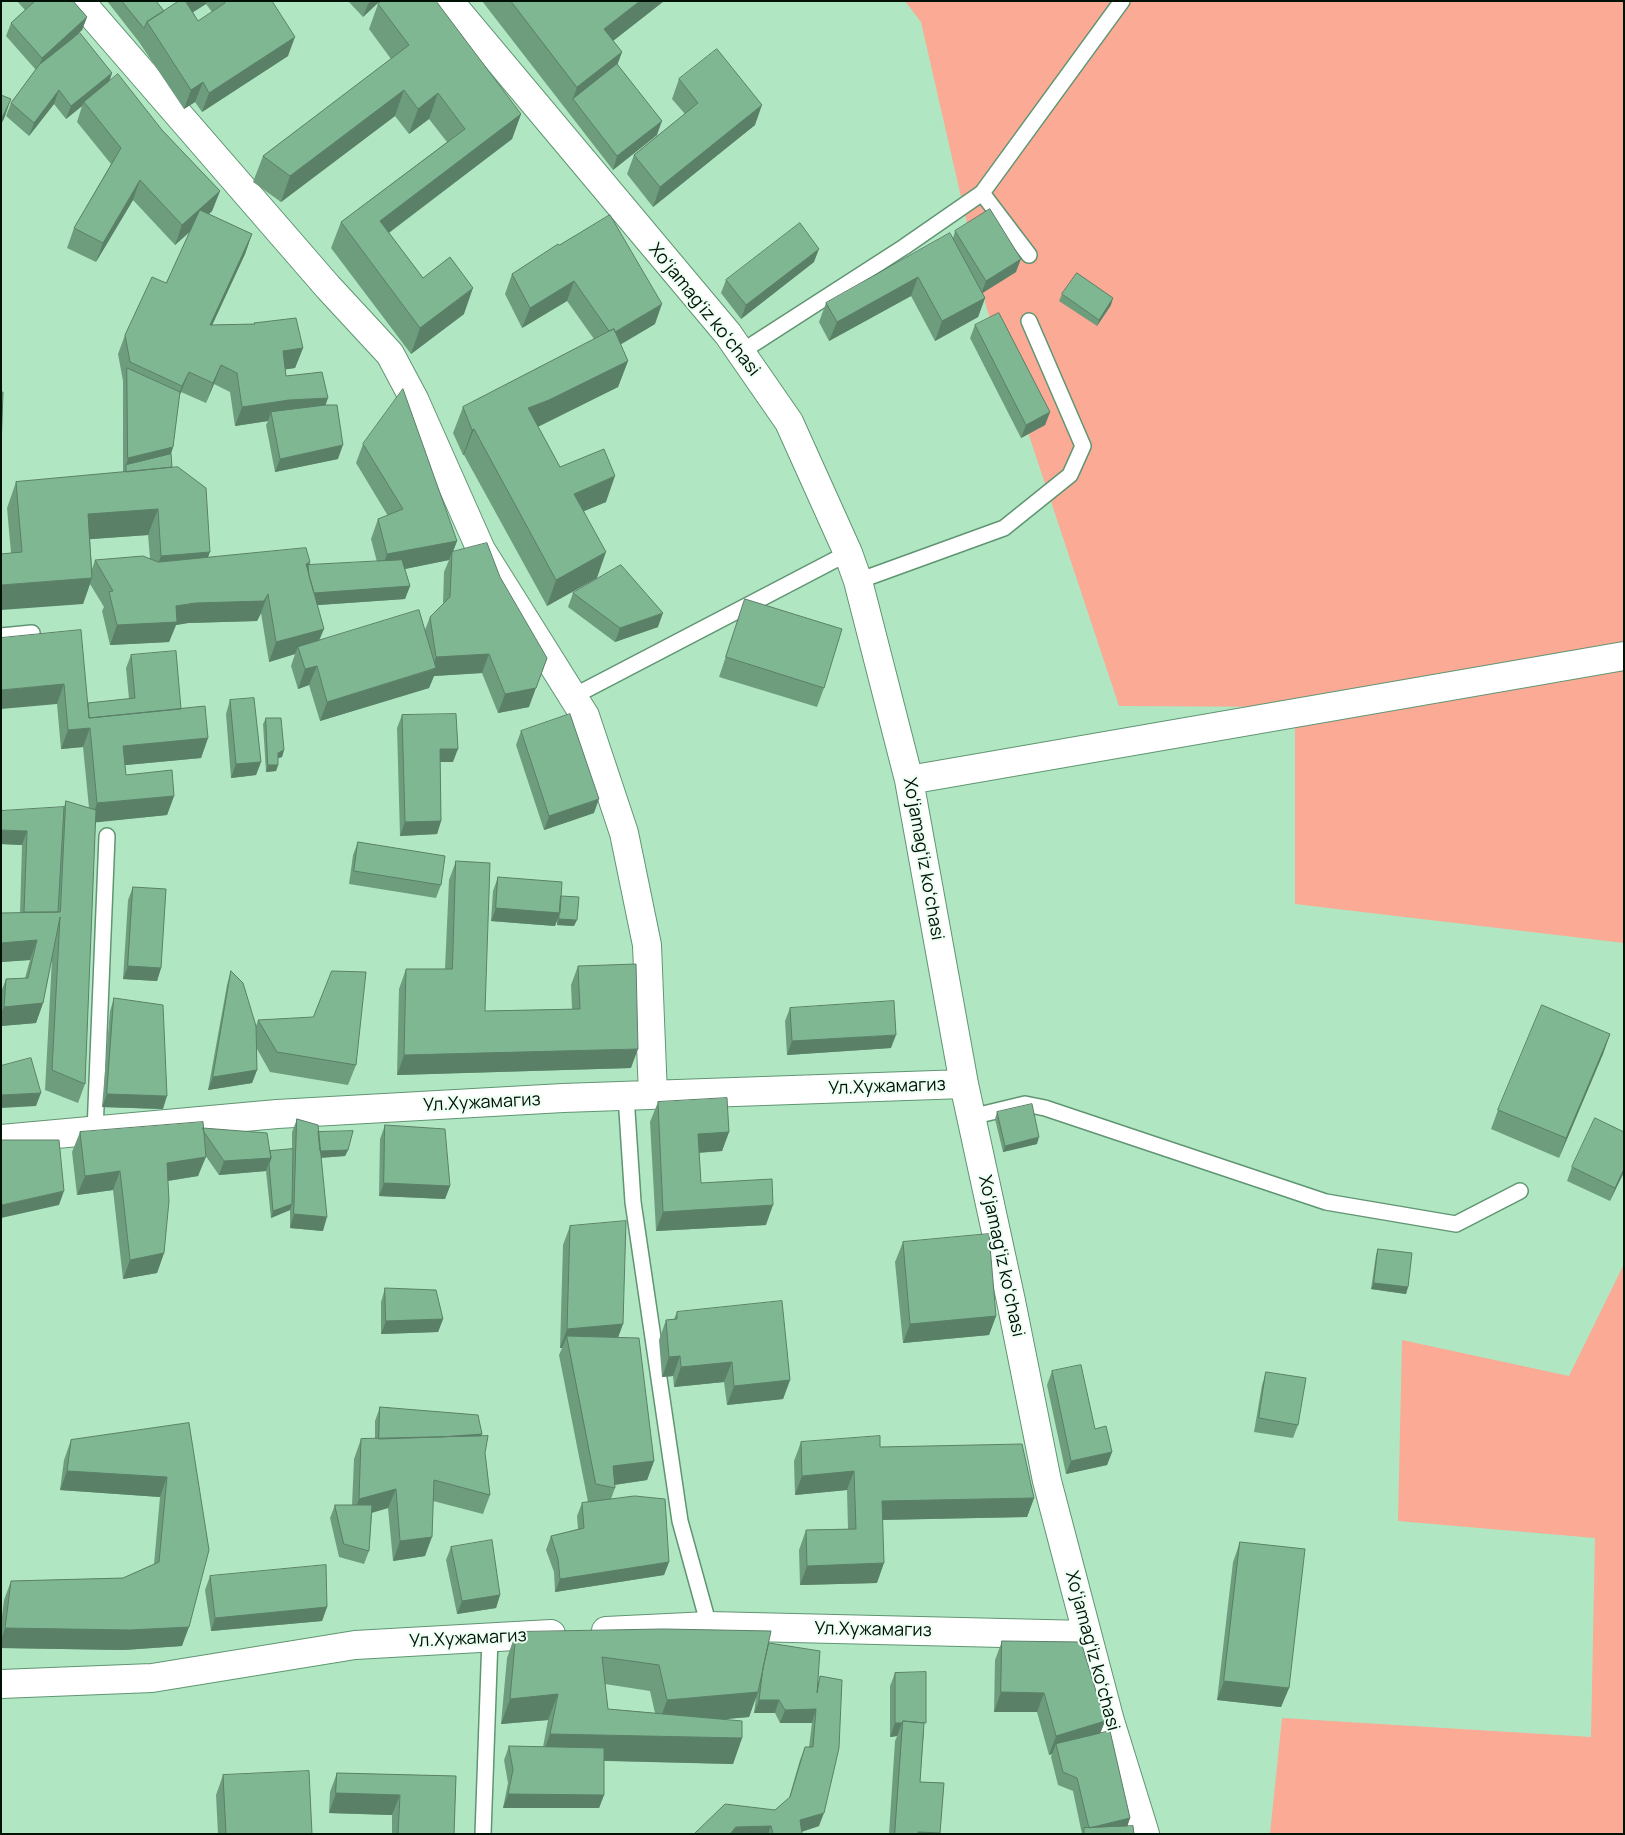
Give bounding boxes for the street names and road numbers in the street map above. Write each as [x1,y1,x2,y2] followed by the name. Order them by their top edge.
[644,239,764,381] street label: Xoʻjamagʻiz koʻchasi
[898,776,948,942] street label: Xoʻjamagʻiz koʻchasi
[828,1074,946,1100] street label: Ул.Хужамагиз
[423,1089,541,1117] street label: Ул.Хужамагиз
[973,1173,1029,1339] street label: Xoʻjamagʻiz koʻchasi
[1060,1569,1124,1733] street label: Xoʻjamagʻiz koʻchasi
[814,1618,932,1642] street label: Ул.Хужамагиз
[409,1625,527,1653] street label: Ул.Хужамагиз

